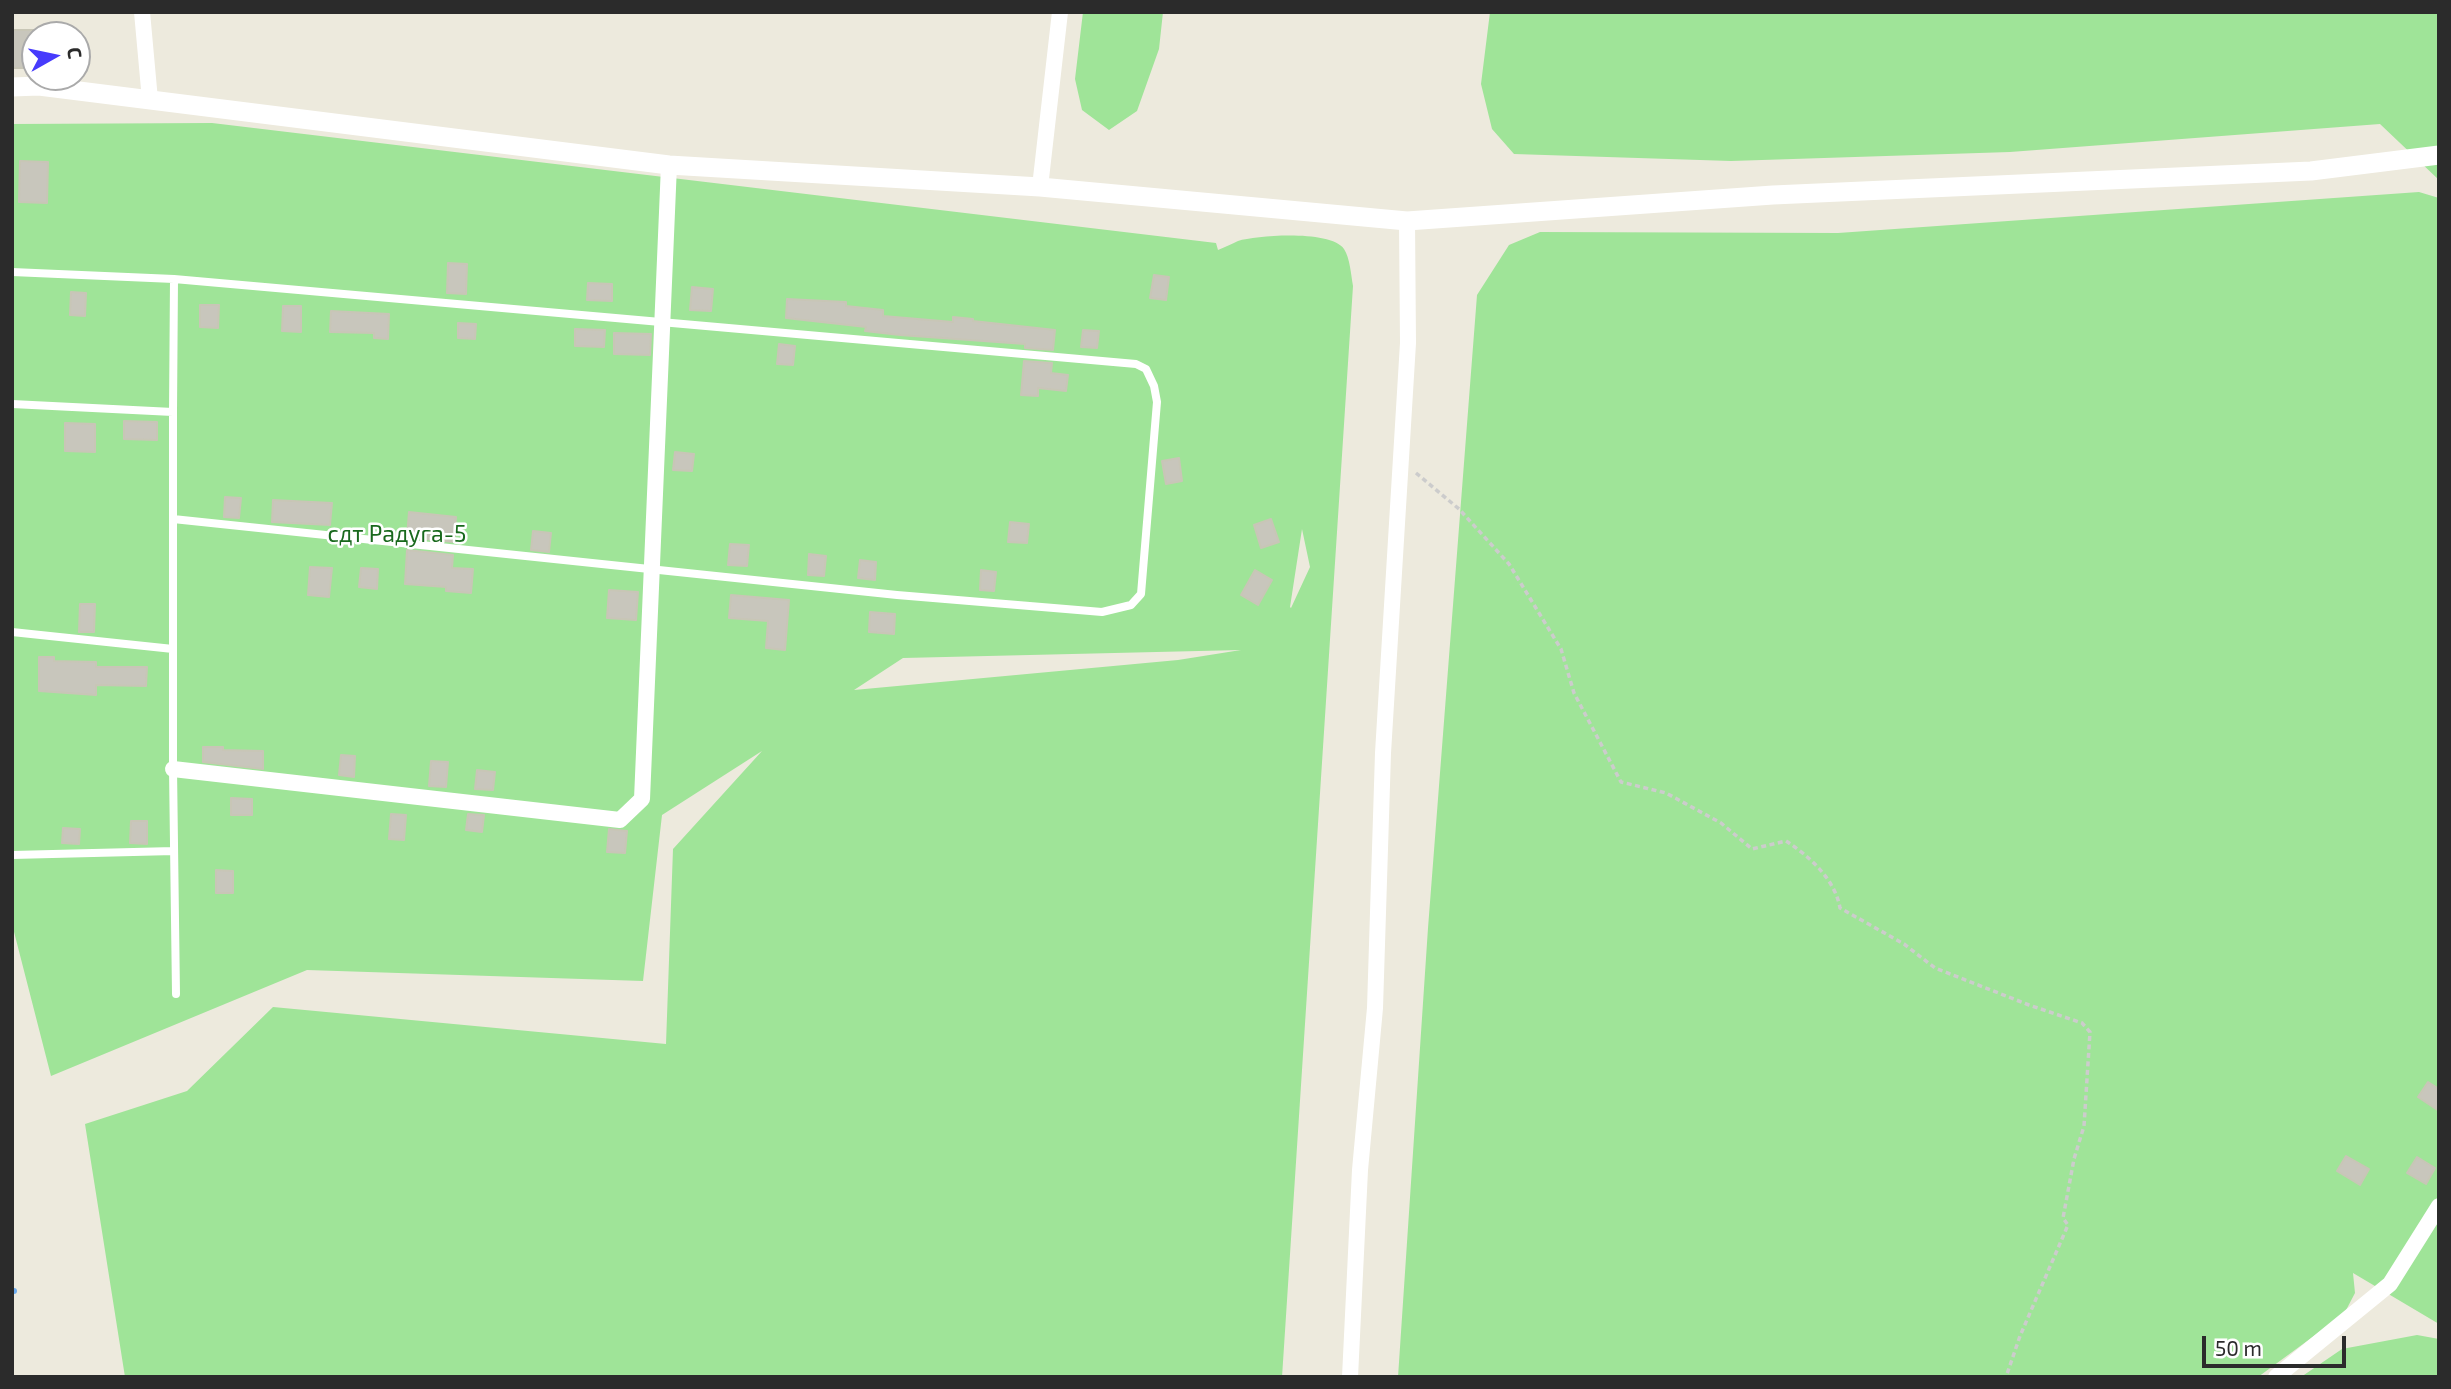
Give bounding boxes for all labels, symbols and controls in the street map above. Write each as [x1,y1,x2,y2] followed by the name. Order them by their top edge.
[21,21,91,91] north arrow
[63,46,87,60] text: С
[328,520,466,548] park label: сдт Радуга-5
[2206,1322,2350,1366] scale bar
[2215,1335,2262,1360] text: 50 m

